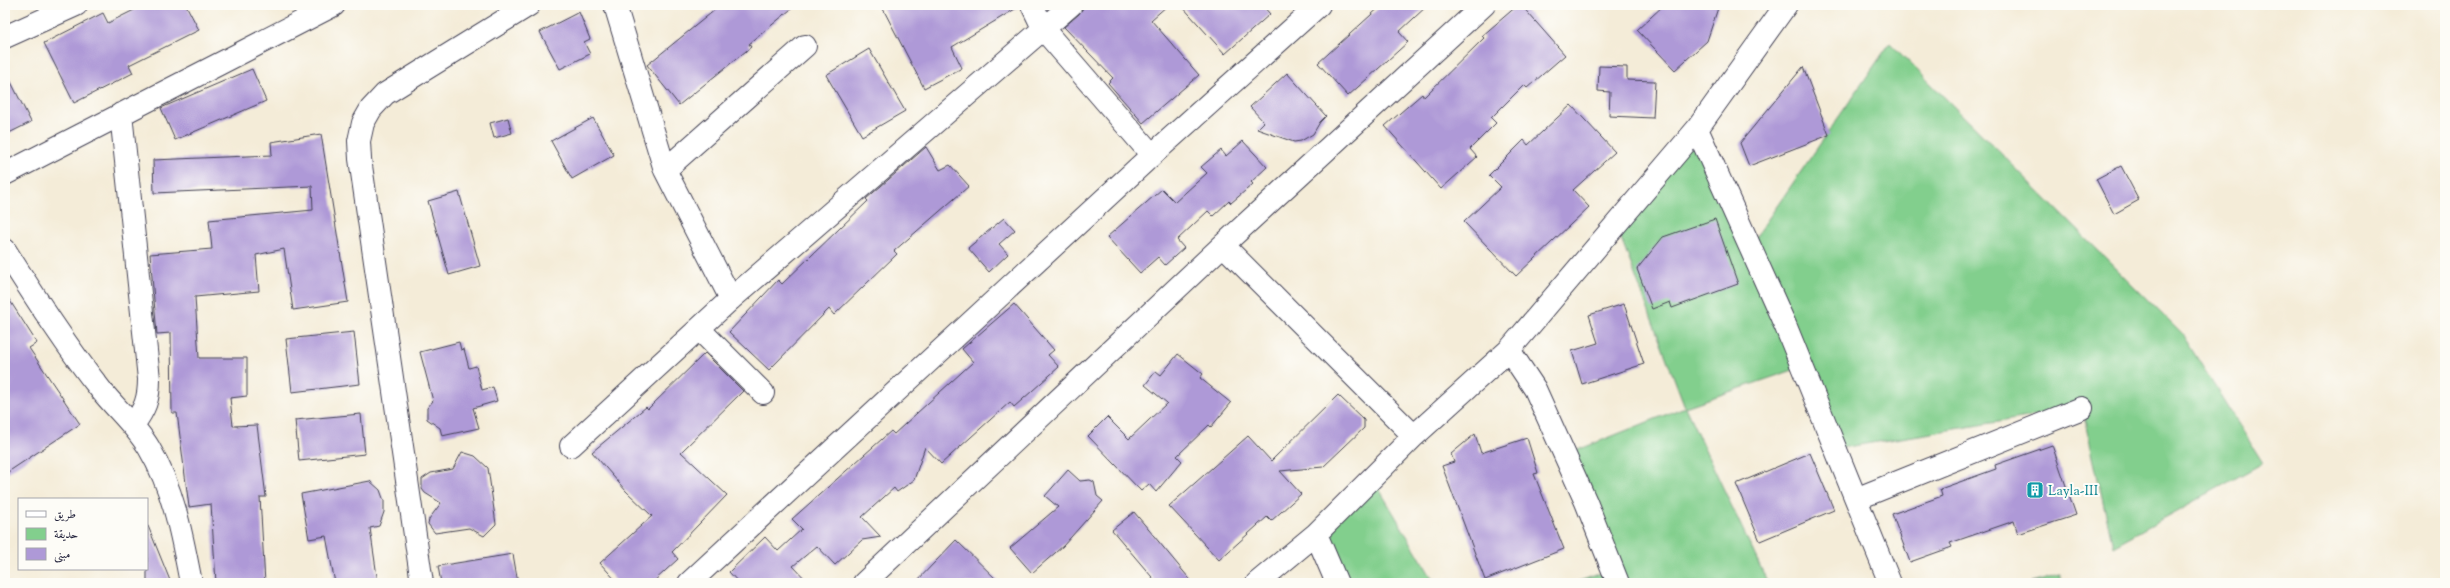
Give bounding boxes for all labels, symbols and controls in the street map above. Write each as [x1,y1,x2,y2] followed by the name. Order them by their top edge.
[2025,480,2045,500] building icon: Layla-III
[2048,482,2099,502] place label: Layla-III
[18,498,148,570] legend
[54,506,76,524] text: طريق
[54,526,78,544] text: حديقة
[54,546,70,564] text: مبنى

